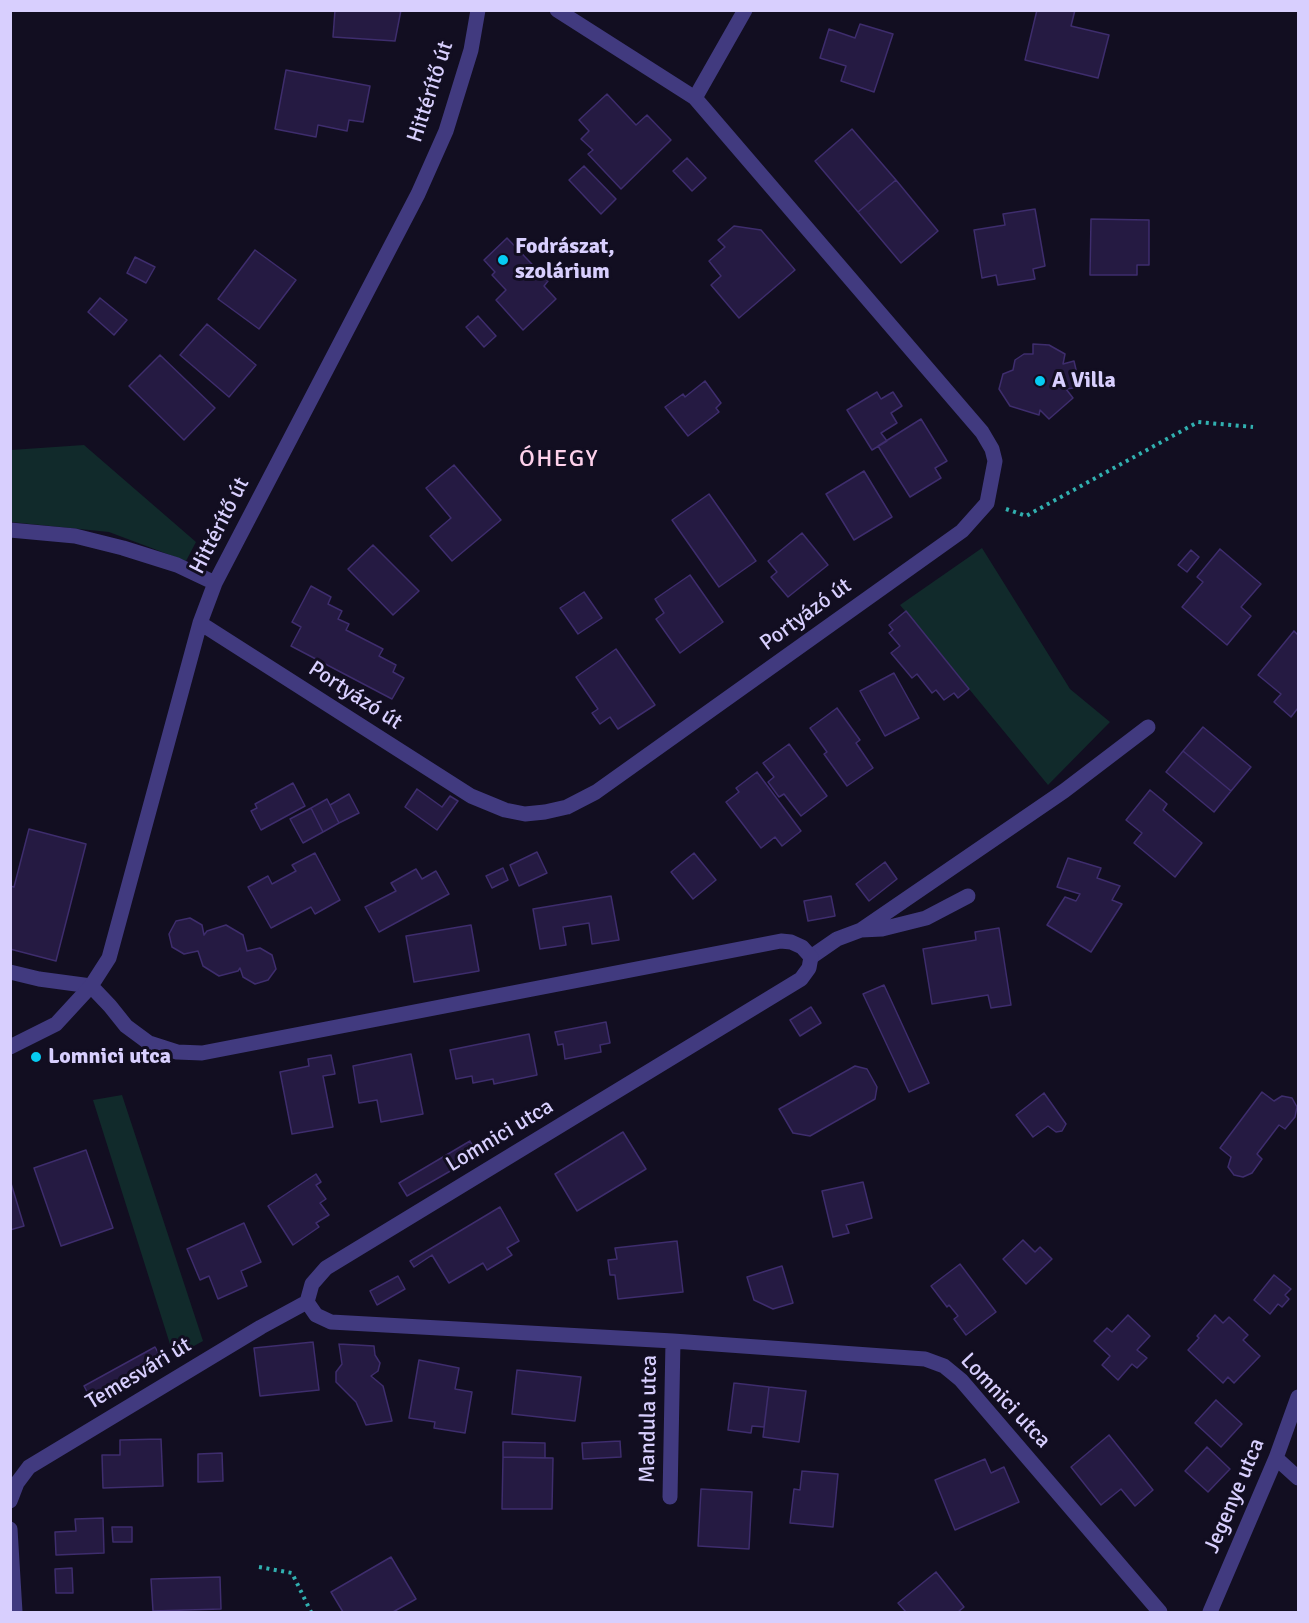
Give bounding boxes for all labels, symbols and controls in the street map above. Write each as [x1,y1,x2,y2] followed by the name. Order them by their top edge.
[402,38,460,146] street label: Hittérítő út
[515,234,615,286] place label: Fodrászat, szolárium
[496,253,510,267] marker: Fodrászat, szolárium
[1052,368,1116,394] place label: A Villa
[1033,374,1047,388] marker: A Villa
[519,446,599,474] district label: ÓHEGY
[184,473,256,579] street label: Hittérítő út
[755,573,857,657] street label: Portyázó út
[303,656,407,736] street label: Portyázó út
[48,1044,171,1070] place label: Lomnici utca
[29,1050,43,1064] marker: Lomnici utca
[442,1094,558,1178] street label: Lomnici utca
[81,1332,197,1416] street label: Temesvári út
[954,1348,1056,1454] street label: Lomnici utca
[635,1355,663,1483] street label: Mandula utca
[1199,1435,1271,1557] street label: Jegenye utca

